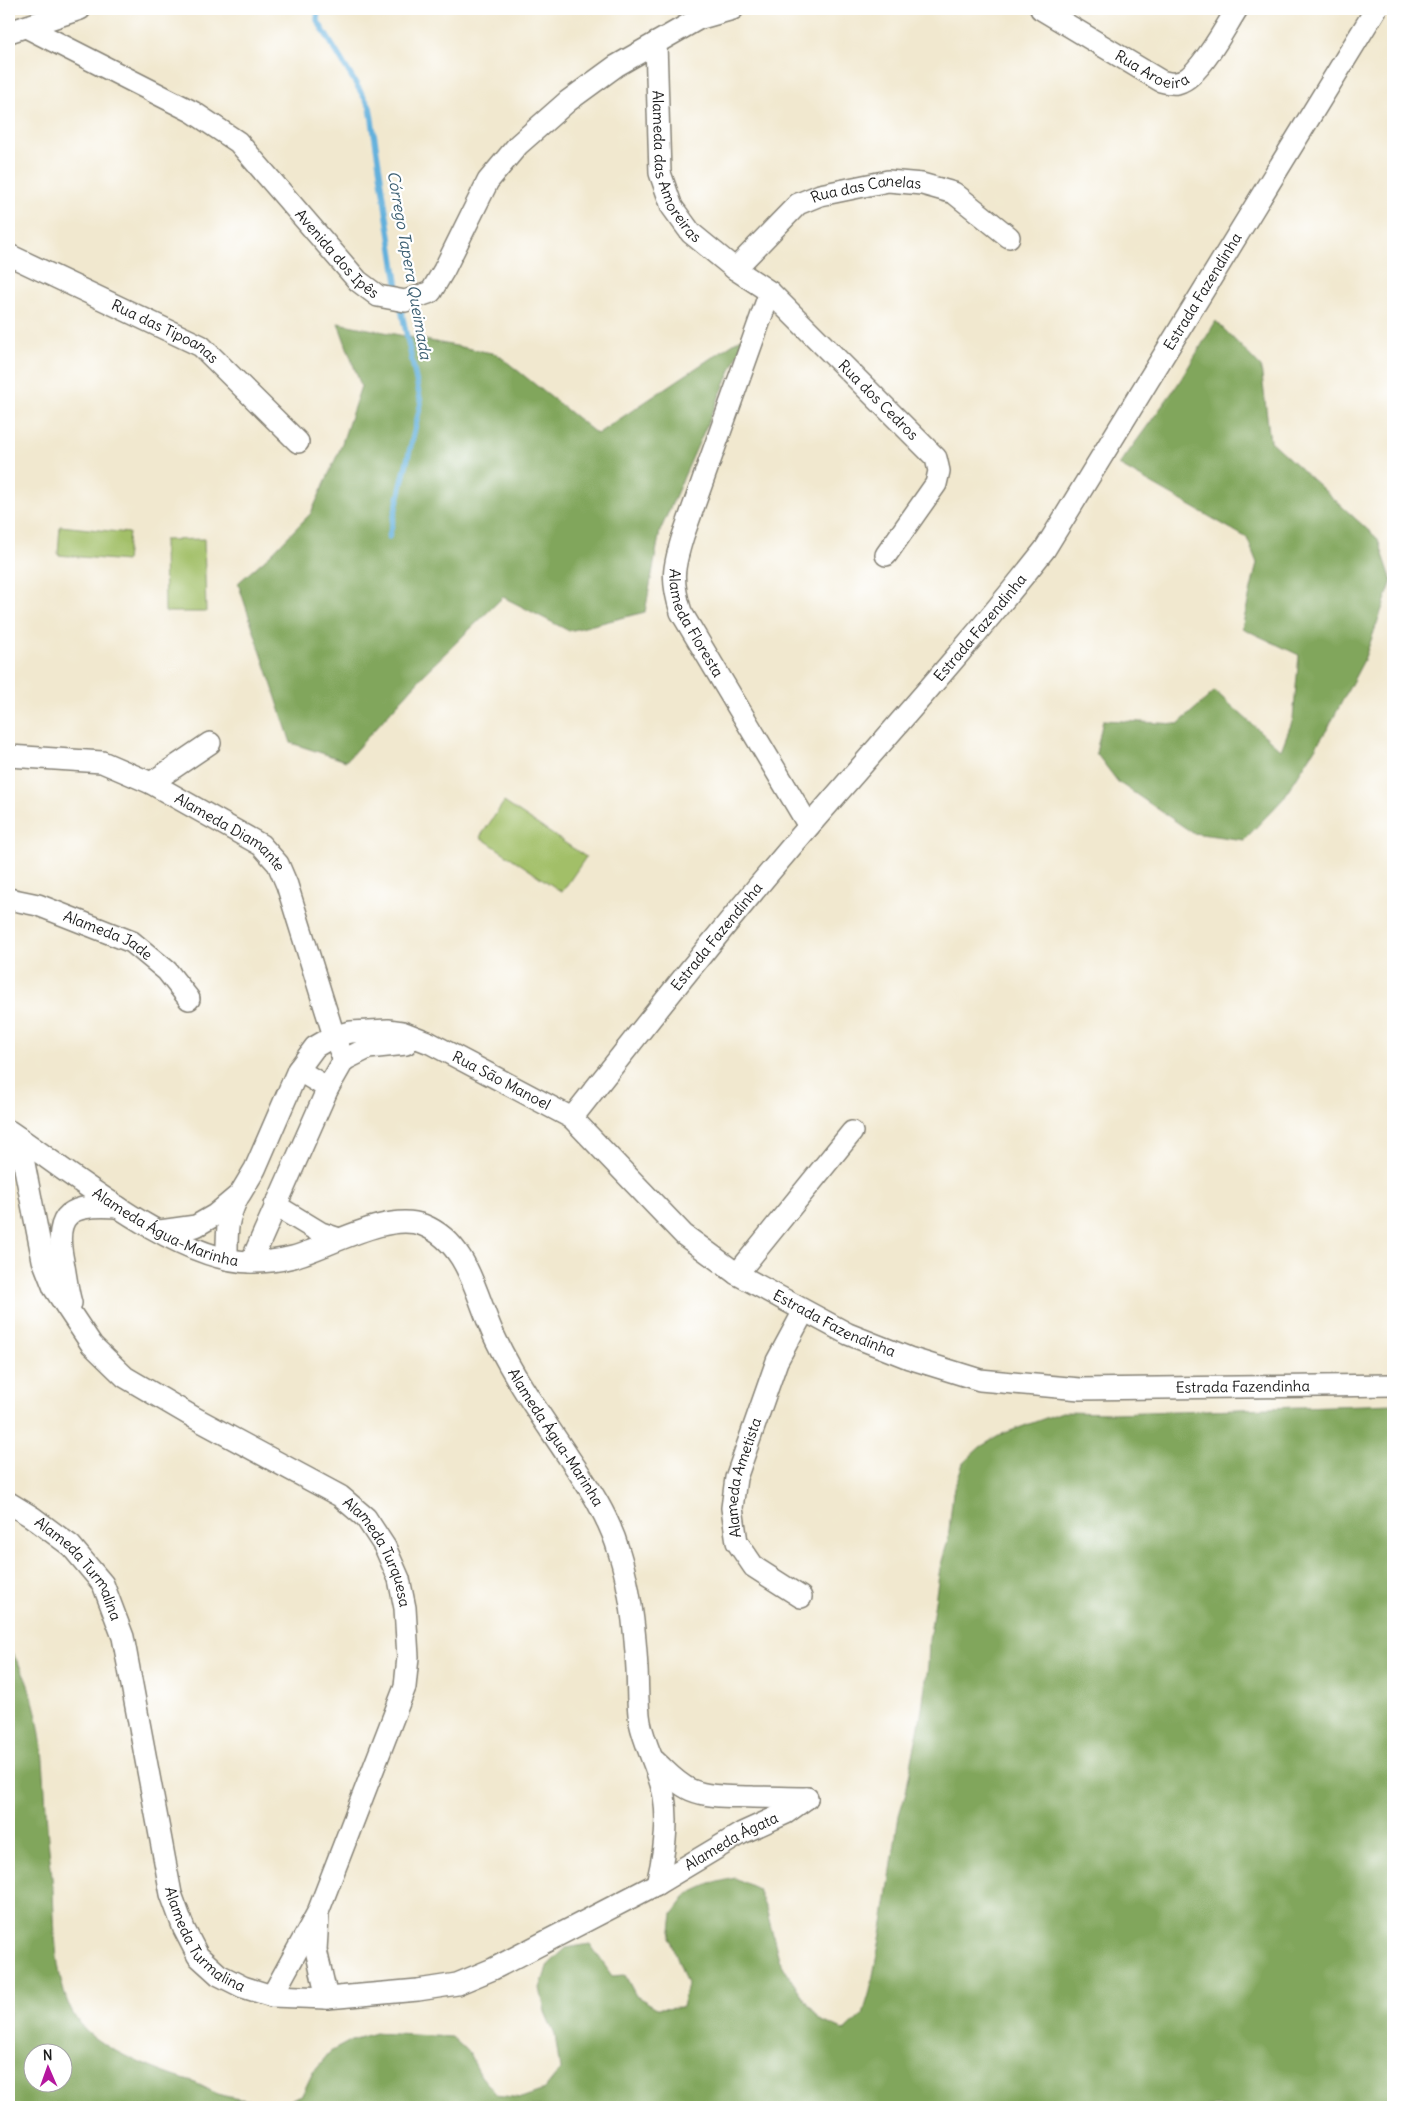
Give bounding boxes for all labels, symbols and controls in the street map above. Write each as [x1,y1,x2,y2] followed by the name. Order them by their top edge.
[1112,46,1193,92] street label: Rua Aroeira
[648,90,705,247] street label: Alameda das Amoreiras
[384,169,437,362] water label: Córrego Tapera Queimada
[808,171,922,207] street label: Rua das Canelas
[291,205,383,303] street label: Avenida dos Ipês
[1159,229,1246,354] street label: Estrada Fazendinha
[109,295,223,367] street label: Rua das Tipoanas
[834,356,923,444] street label: Rua dos Cedros
[665,568,728,681] street label: Alameda Floresta
[929,570,1030,685] street label: Estrada Fazendinha
[172,788,290,874] street label: Alameda Diamante
[667,878,767,994] street label: Estrada Fazendinha
[61,906,157,964] street label: Alameda Jade
[449,1047,554,1114] street label: Rua São Manoel
[89,1183,240,1270] street label: Alameda Água-Marinha
[770,1285,899,1361] street label: Estrada Fazendinha
[504,1365,608,1510] street label: Alameda Água-Marinha
[1176,1376,1311,1397] street label: Estrada Fazendinha
[721,1415,766,1539] street label: Alameda Ametista
[339,1493,415,1609] street label: Alameda Turquesa
[31,1512,126,1624] street label: Alameda Turmalina
[681,1808,781,1874] street label: Alameda Ágata
[161,1885,249,1996] street label: Alameda Turmalina
[22,2044,72,2094] north arrow
[42,2046,53,2064] text: N

